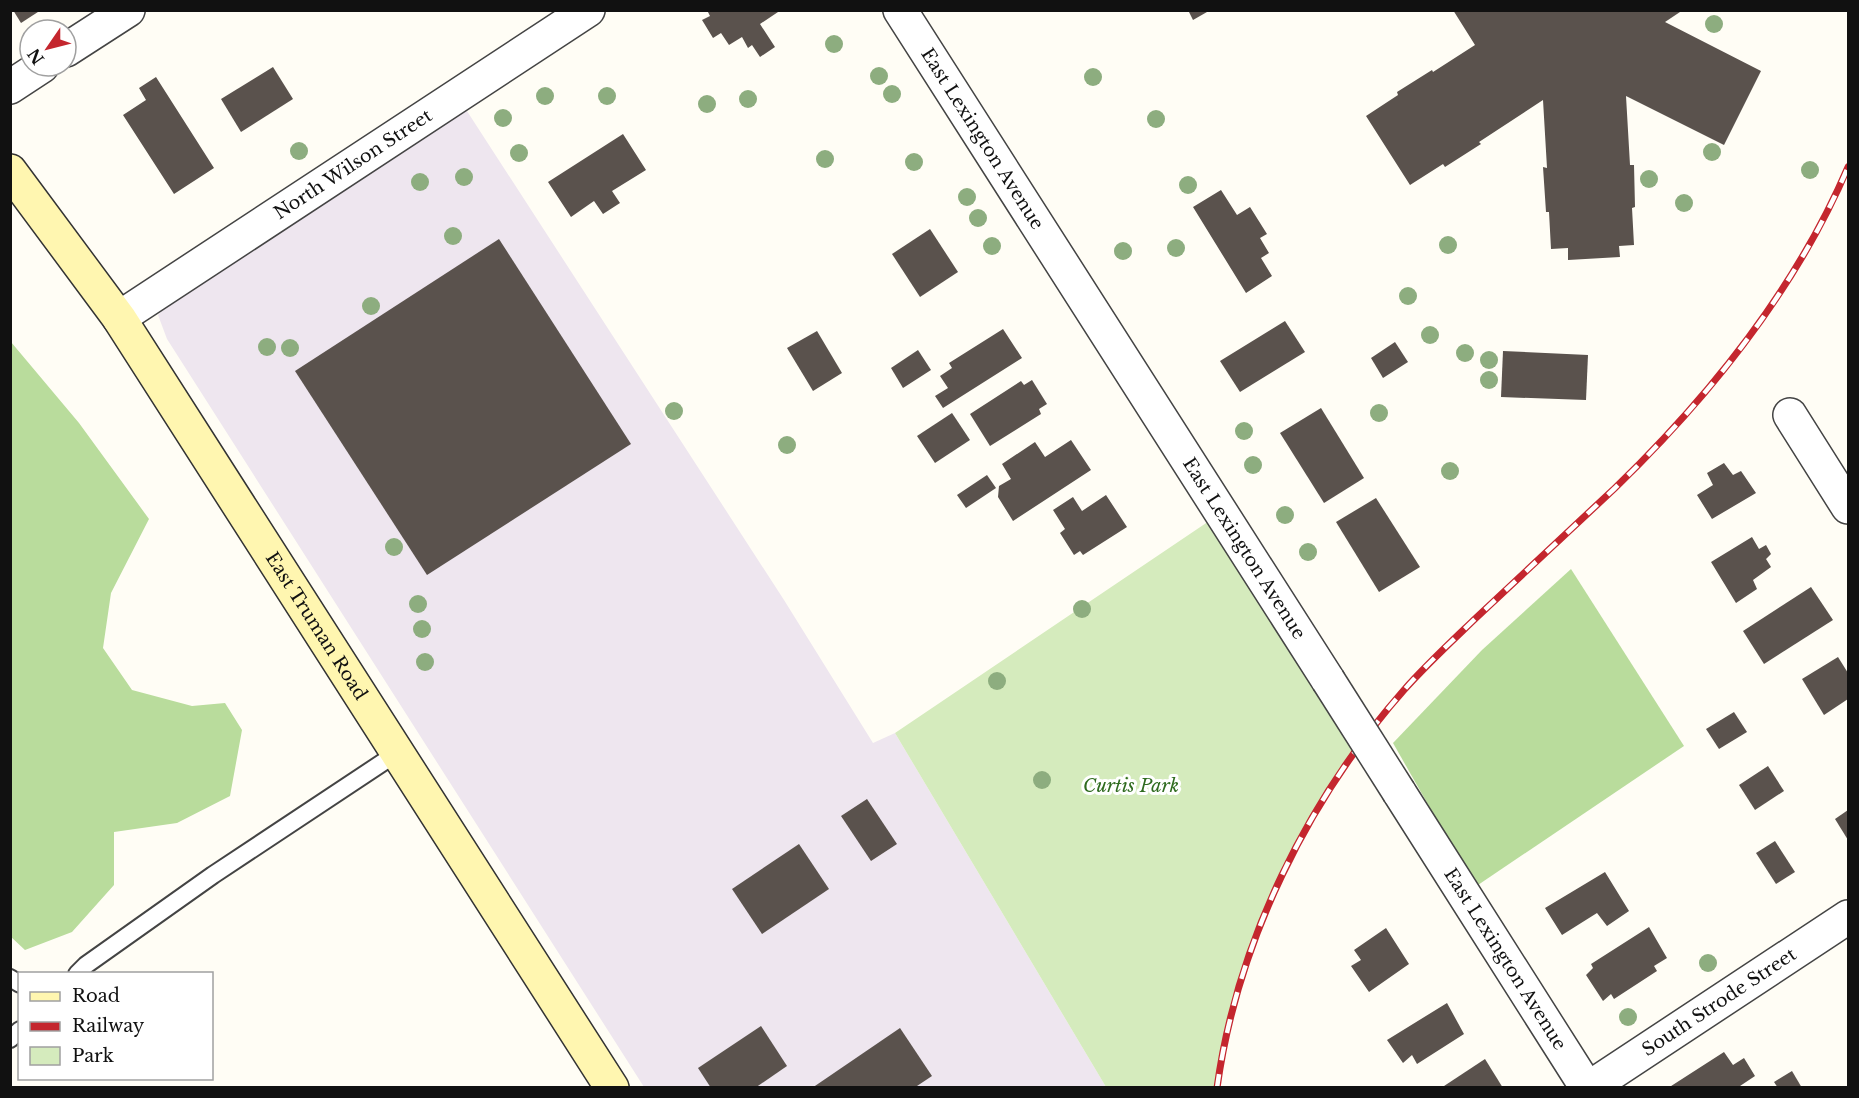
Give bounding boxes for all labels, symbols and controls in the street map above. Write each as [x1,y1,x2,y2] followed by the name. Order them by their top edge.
[18,18,78,78] north arrow
[916,44,1048,234] street label: East Lexington Avenue
[23,45,48,69] text: N
[270,104,436,224] street label: North Wilson Street
[1178,454,1310,643] street label: East Lexington Avenue
[261,548,372,704] street label: East Truman Road
[1083,775,1179,797] park label: Curtis Park
[1439,864,1571,1054] street label: East Lexington Avenue
[1638,943,1801,1061] street label: South Strode Street
[18,972,213,1080] legend
[72,985,120,1007] text: Road
[72,1015,145,1037] text: Railway
[72,1045,114,1067] text: Park

